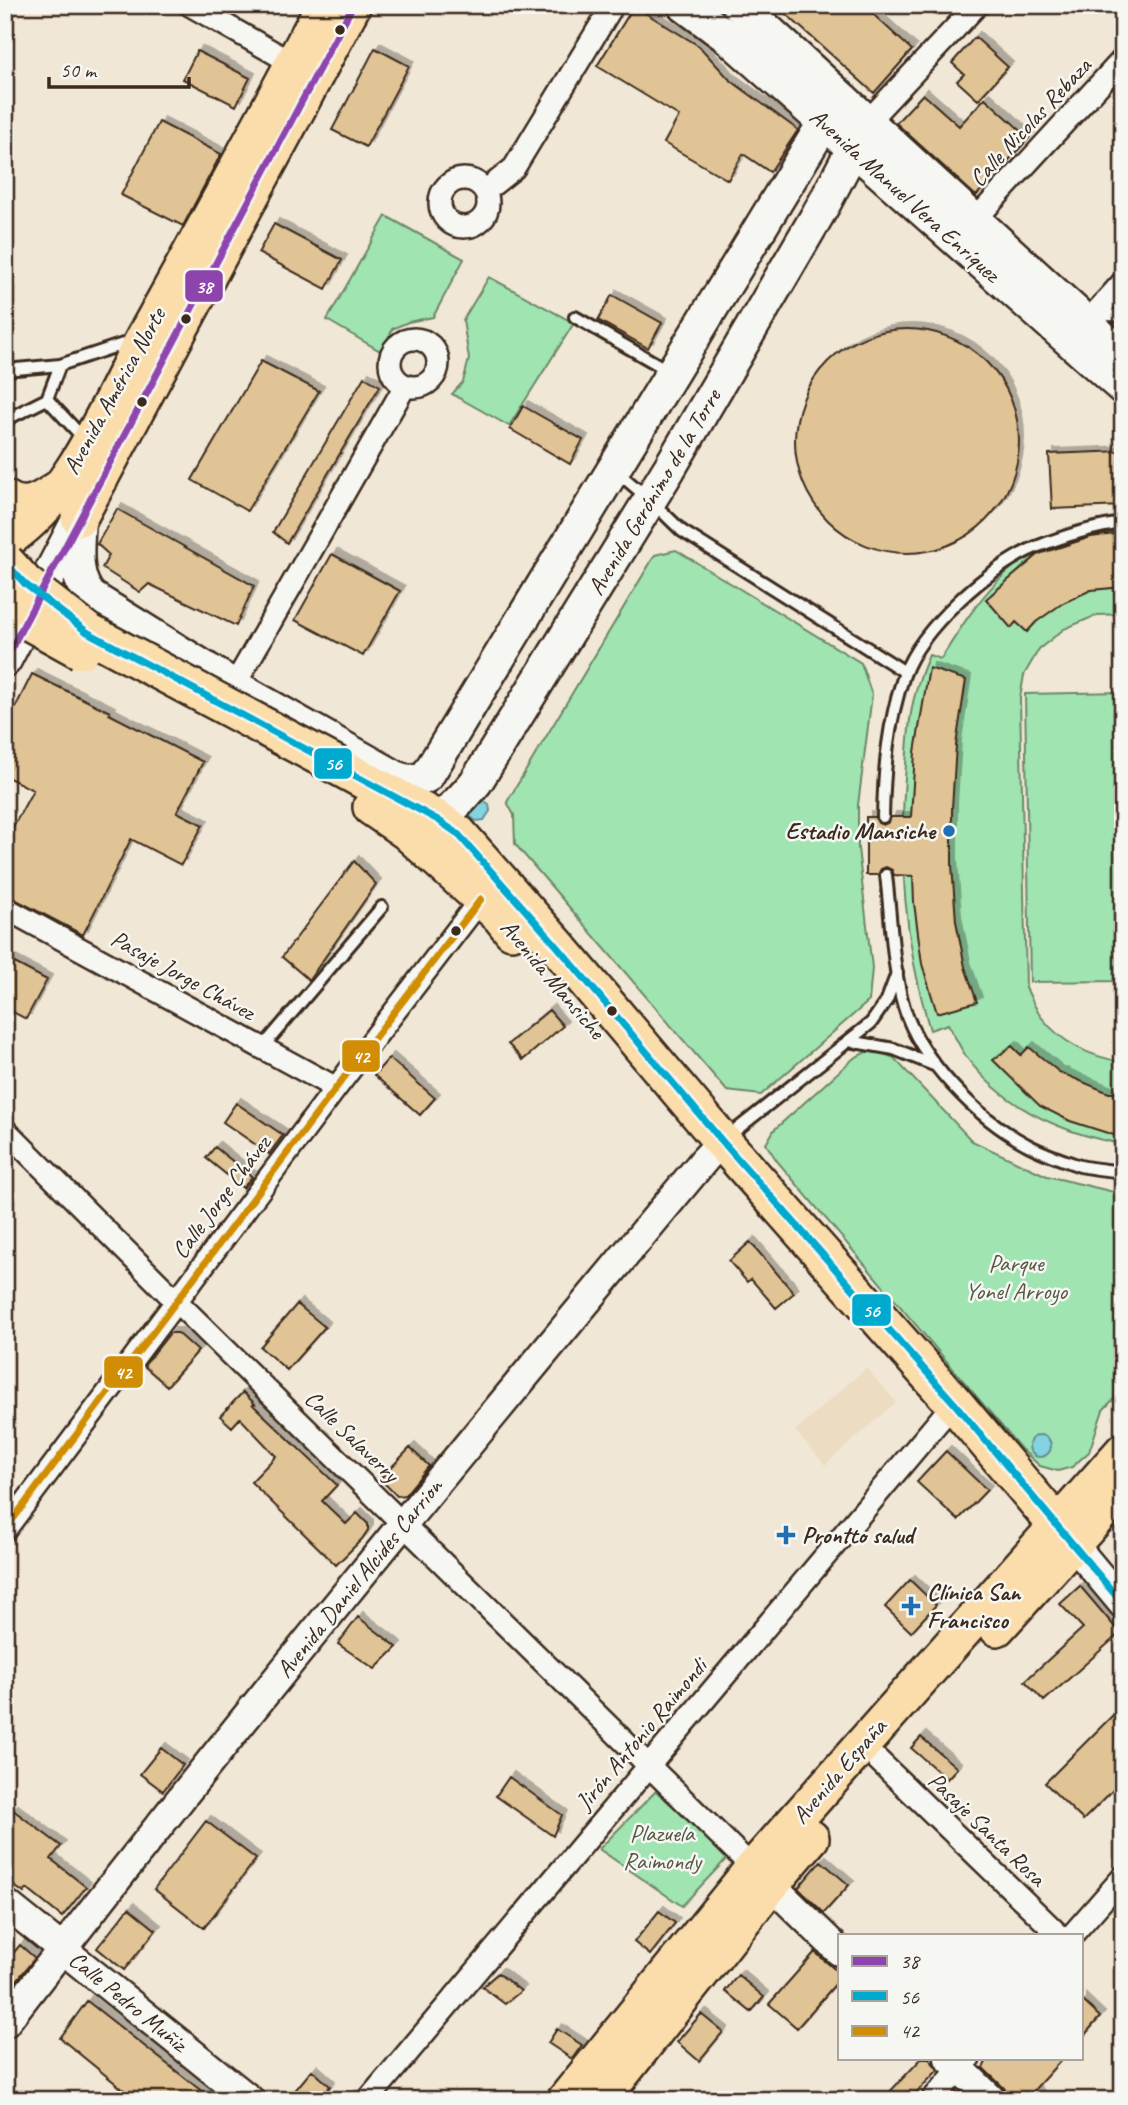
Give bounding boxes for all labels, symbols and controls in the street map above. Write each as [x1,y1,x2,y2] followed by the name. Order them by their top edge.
[333,23,347,37] unlabelled marker
[49,46,189,90] scale bar
[963,50,1098,193] street label: Calle Nicolas Rebaza
[60,57,98,83] text: 50 m
[804,102,1008,290] street label: Avenida Manuel Vera Enríquez
[184,269,224,303] line badge: 38
[195,275,215,299] text: 38
[56,301,173,479] street label: Avenida América Norte
[179,312,193,326] unlabelled marker
[581,382,728,600] street label: Avenida Gerónimo de la Torre
[135,395,149,409] unlabelled marker
[313,747,353,780] line badge: 56
[324,752,344,776] text: 56
[785,816,937,846] place label: Estadio Mansiche
[941,823,957,839] marker: Estadio Mansiche
[494,913,613,1047] street label: Avenida Mansiche
[106,923,262,1028] street label: Pasaje Jorge Chávez
[449,924,463,938] unlabelled marker
[605,1004,619,1018] unlabelled marker
[341,1039,381,1073] line badge: 42
[352,1045,372,1069] text: 42
[165,1128,278,1264] street label: Calle Jorge Chávez
[965,1248,1069,1306] park label: Parque Yonel Arroyo
[851,1293,892,1327] line badge: 56
[862,1299,882,1323] text: 56
[103,1355,144,1389] line badge: 42
[114,1361,134,1385] text: 42
[298,1383,407,1490] street label: Calle Salaverry
[269,1471,449,1684] street label: Avenida Daniel Alcides Carrion
[802,1520,918,1550] place label: Prontto salud
[776,1525,796,1545] marker: Prontto salud
[927,1577,1022,1635] place label: Clínica San Francisco
[901,1596,921,1616] marker: Clínica San Francisco
[568,1650,715,1817] street label: Jirón Antonio Raimondi
[785,1711,894,1830] street label: Avenida España
[922,1765,1053,1894] street label: Pasaje Santa Rosa
[623,1818,703,1876] park label: Plazuela Raimondy
[838,1934,1082,2060] legend
[63,1944,195,2059] street label: Calle Pedro Muñiz
[900,1948,921,1974] text: 38
[900,1984,919,2010] text: 56
[900,2018,920,2044] text: 42

